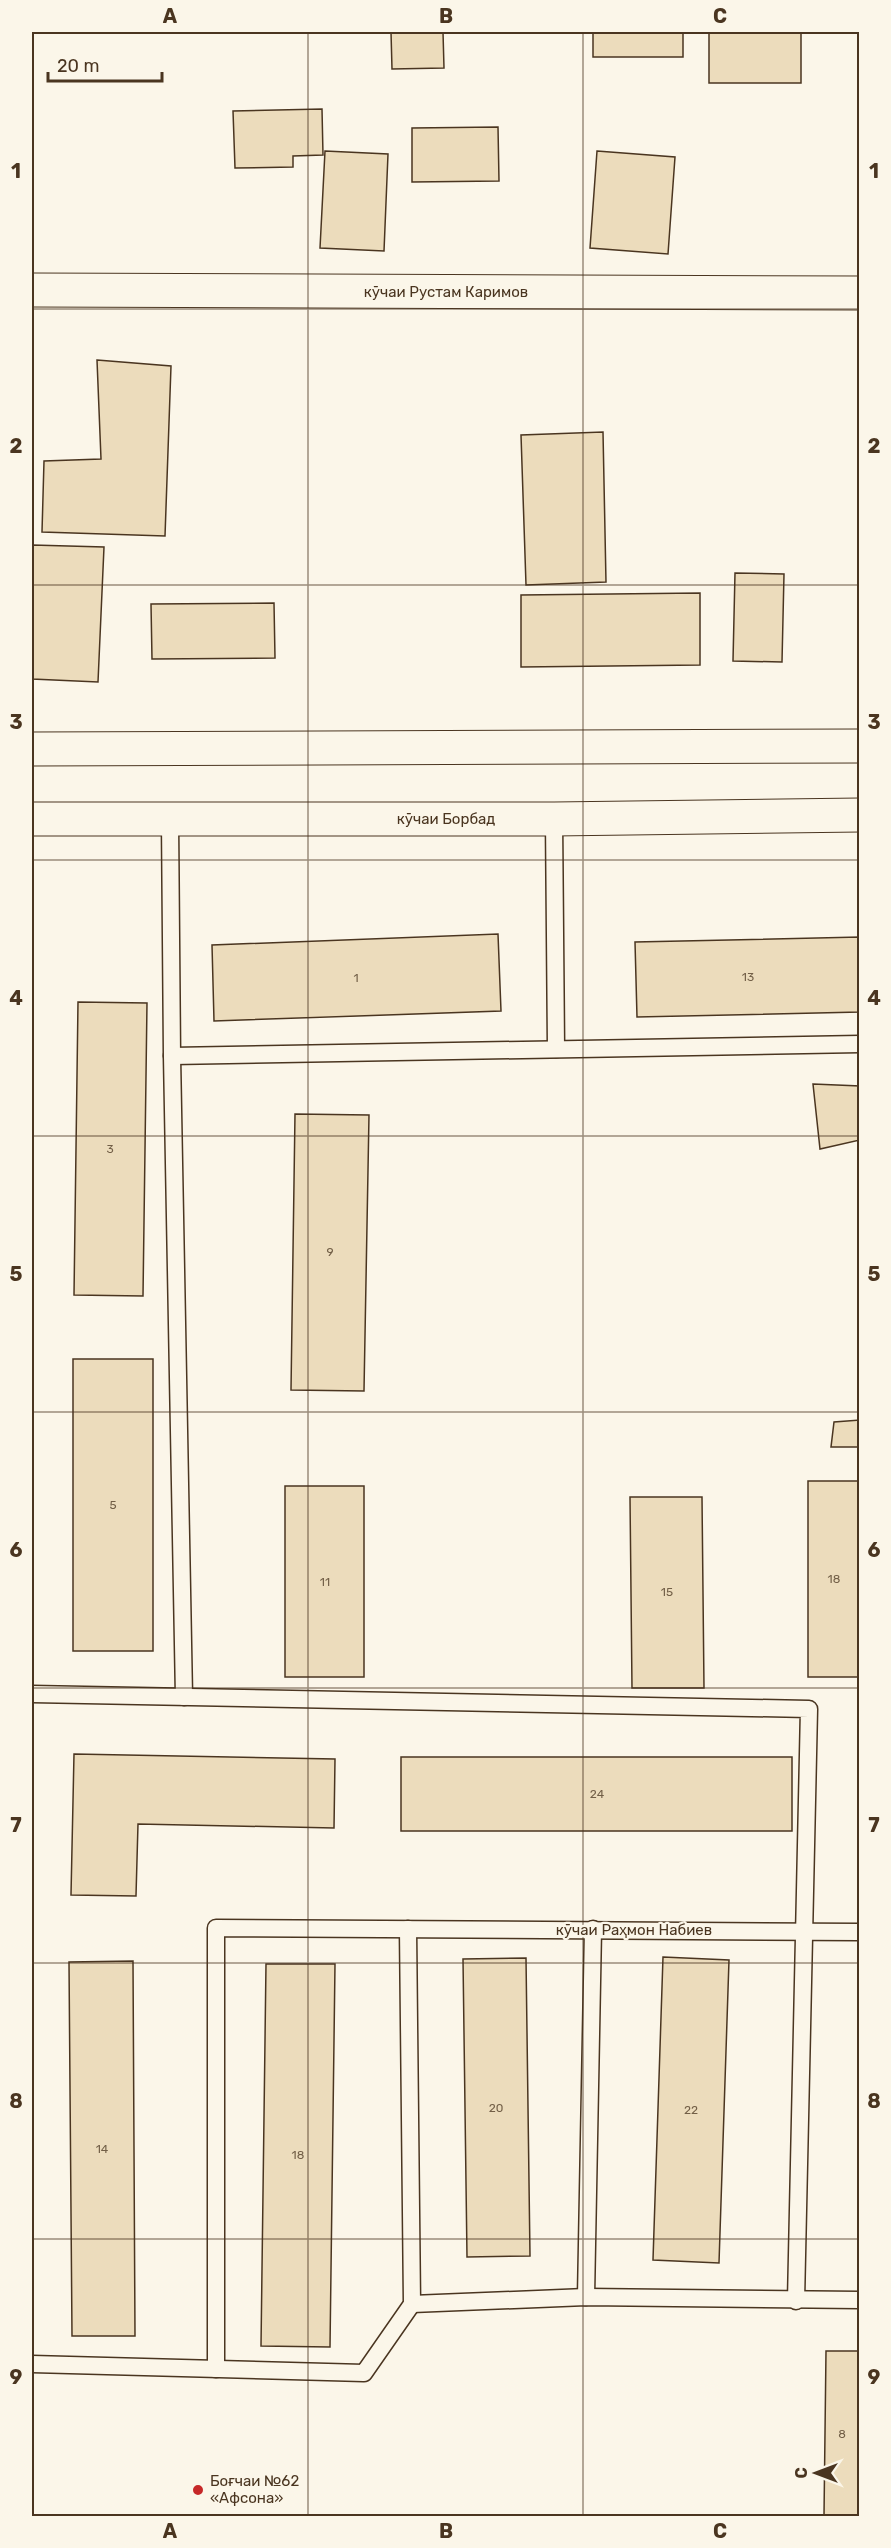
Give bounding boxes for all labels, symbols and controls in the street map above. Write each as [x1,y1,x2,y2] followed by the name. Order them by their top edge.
[163,4,178,28] text: A
[439,4,453,28] text: B
[713,4,727,28] text: C
[48,45,162,83] scale bar
[57,55,99,77] text: 20 m
[11,159,21,183] text: 1
[869,159,879,183] text: 1
[364,283,528,301] street label: кӯчаи Рустам Каримов
[10,434,23,458] text: 2
[868,434,881,458] text: 2
[9,710,23,734] text: 3
[867,710,881,734] text: 3
[397,810,495,828] street label: кӯчаи Борбад
[742,970,754,984] house number: 13
[353,971,359,985] house number: 1
[9,986,23,1010] text: 4
[867,986,881,1010] text: 4
[106,1142,114,1156] house number: 3
[326,1245,334,1259] house number: 9
[10,1262,23,1286] text: 5
[868,1262,881,1286] text: 5
[109,1498,117,1512] house number: 5
[9,1538,23,1562] text: 6
[867,1538,881,1562] text: 6
[828,1572,840,1586] house number: 18
[320,1575,330,1589] house number: 11
[661,1585,673,1599] house number: 15
[590,1787,605,1801] house number: 24
[10,1813,22,1837] text: 7
[868,1813,880,1837] text: 7
[556,1921,712,1939] street label: кӯчаи Раҳмон Набиев
[9,2089,23,2113] text: 8
[867,2089,881,2113] text: 8
[489,2101,503,2115] house number: 20
[684,2103,698,2117] house number: 22
[96,2142,109,2156] house number: 14
[292,2148,304,2162] house number: 18
[10,2365,23,2389] text: 9
[868,2365,881,2389] text: 9
[838,2427,846,2441] house number: 8
[786,2443,846,2503] north arrow
[792,2467,811,2479] text: С
[210,2472,299,2507] place label: Боғчаи №62 «Афсона»
[191,2483,205,2497] marker: Боғчаи №62 «Афсона»
[163,2519,178,2543] text: A
[439,2519,453,2543] text: B
[713,2519,727,2543] text: C

